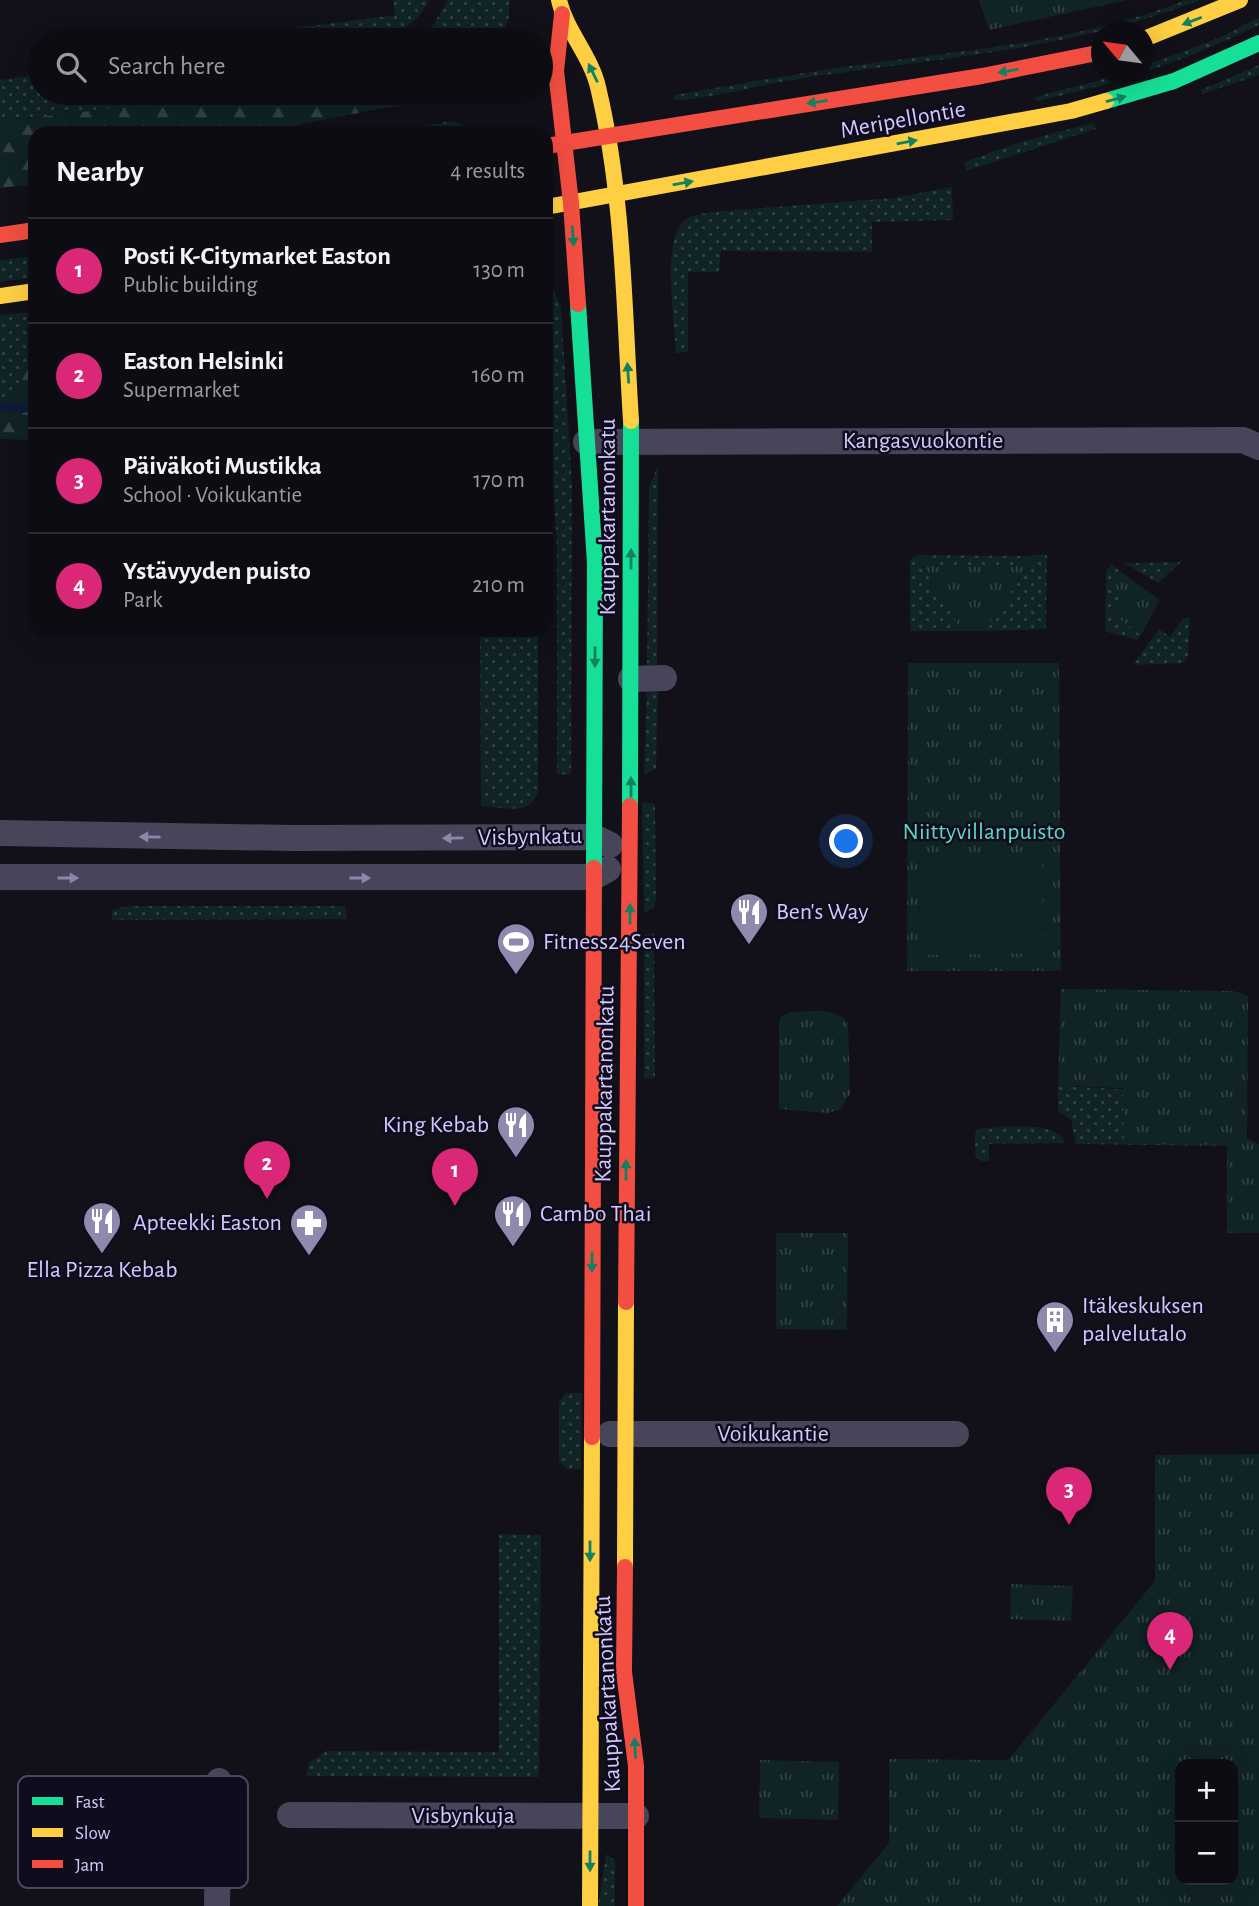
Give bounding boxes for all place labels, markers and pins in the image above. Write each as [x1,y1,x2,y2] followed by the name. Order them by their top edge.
[728,891,770,946] restaurant icon: Ben's Way
[776,900,869,924] place label: Ben's Way
[495,921,537,976] sports icon: Fitness24Seven
[543,930,686,954] place label: Fitness24Seven
[495,1104,537,1159] restaurant icon: King Kebab
[383,1113,489,1137] place label: King Kebab
[244,1141,290,1199] pin: 2
[432,1148,478,1206] pin: 1
[492,1193,534,1248] restaurant icon: Cambo Thai
[81,1200,123,1255] restaurant icon: Ella Pizza Kebab
[288,1202,330,1257] pharmacy icon: Apteekki Easton
[540,1202,652,1226] place label: Cambo Thai
[133,1211,282,1235] place label: Apteekki Easton
[27,1258,177,1282] place label: Ella Pizza Kebab
[1082,1294,1204,1346] place label: Itäkeskuksen palvelutalo
[1034,1299,1076,1354] building icon: Itäkeskuksen palvelutalo
[1046,1467,1092,1525] pin: 3
[1147,1612,1193,1670] pin: 4

